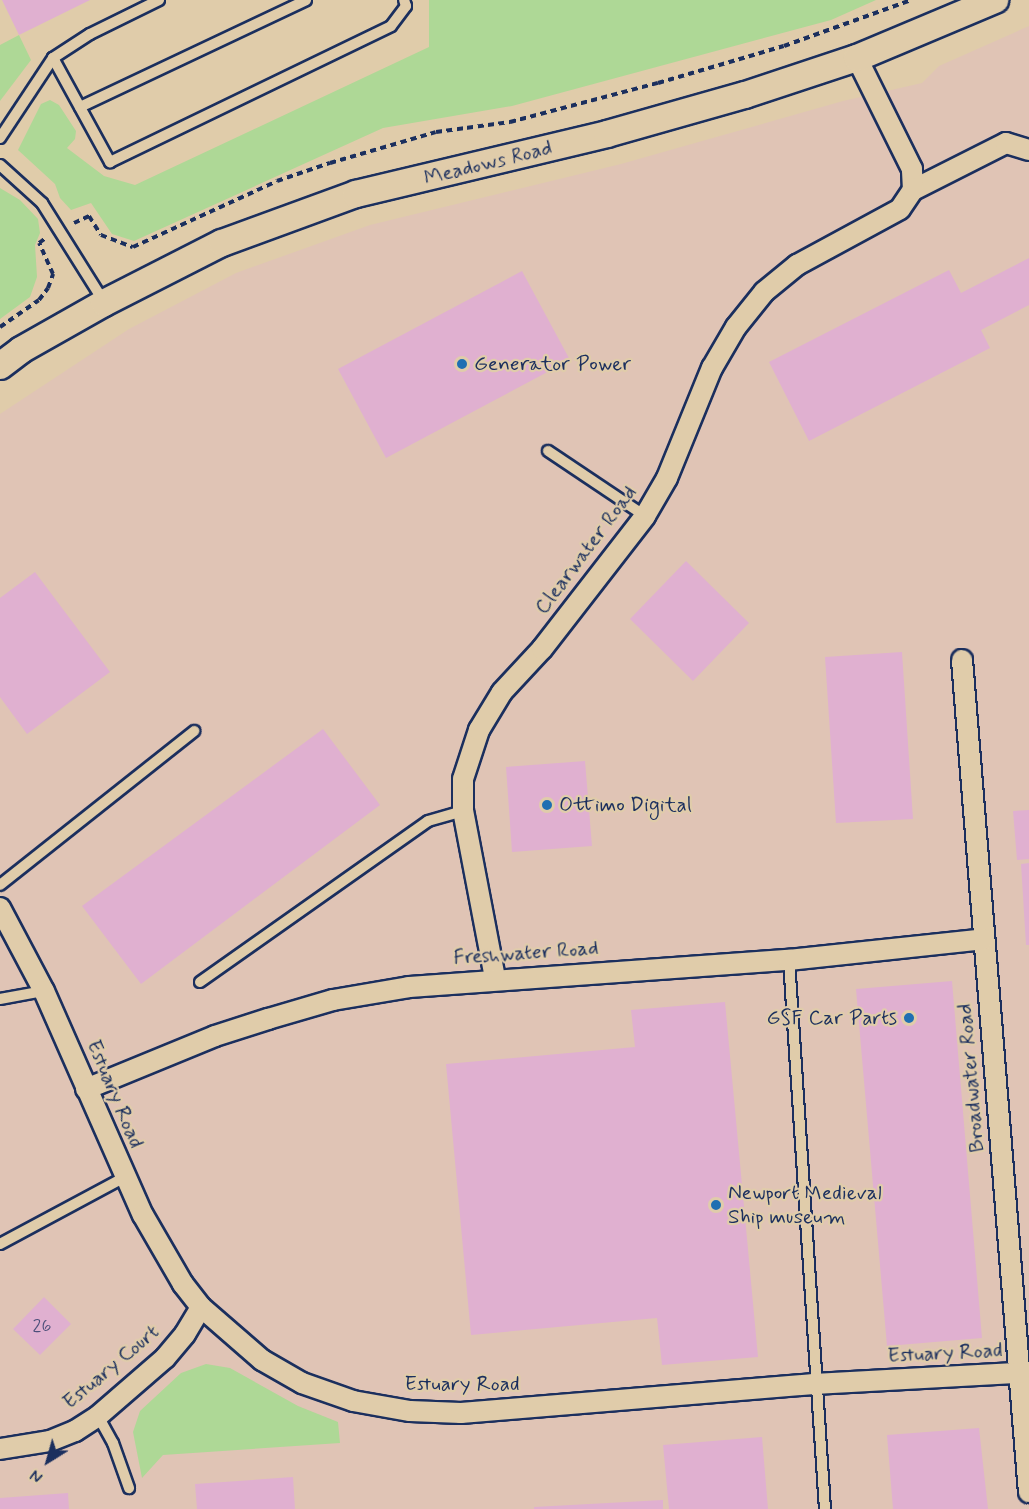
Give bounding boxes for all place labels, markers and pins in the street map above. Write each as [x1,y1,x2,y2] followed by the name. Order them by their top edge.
[474,351,627,377] place label: Generator Power
[455,357,469,371] marker: Generator Power
[559,792,692,818] place label: Ottimo Digital
[540,798,554,812] marker: Ottimo Digital
[765,1005,897,1031] place label: GSF Car Parts
[902,1011,916,1025] marker: GSF Car Parts
[728,1180,884,1230] place label: Newport Medieval Ship museum
[709,1198,723,1212] marker: Newport Medieval Ship museum

